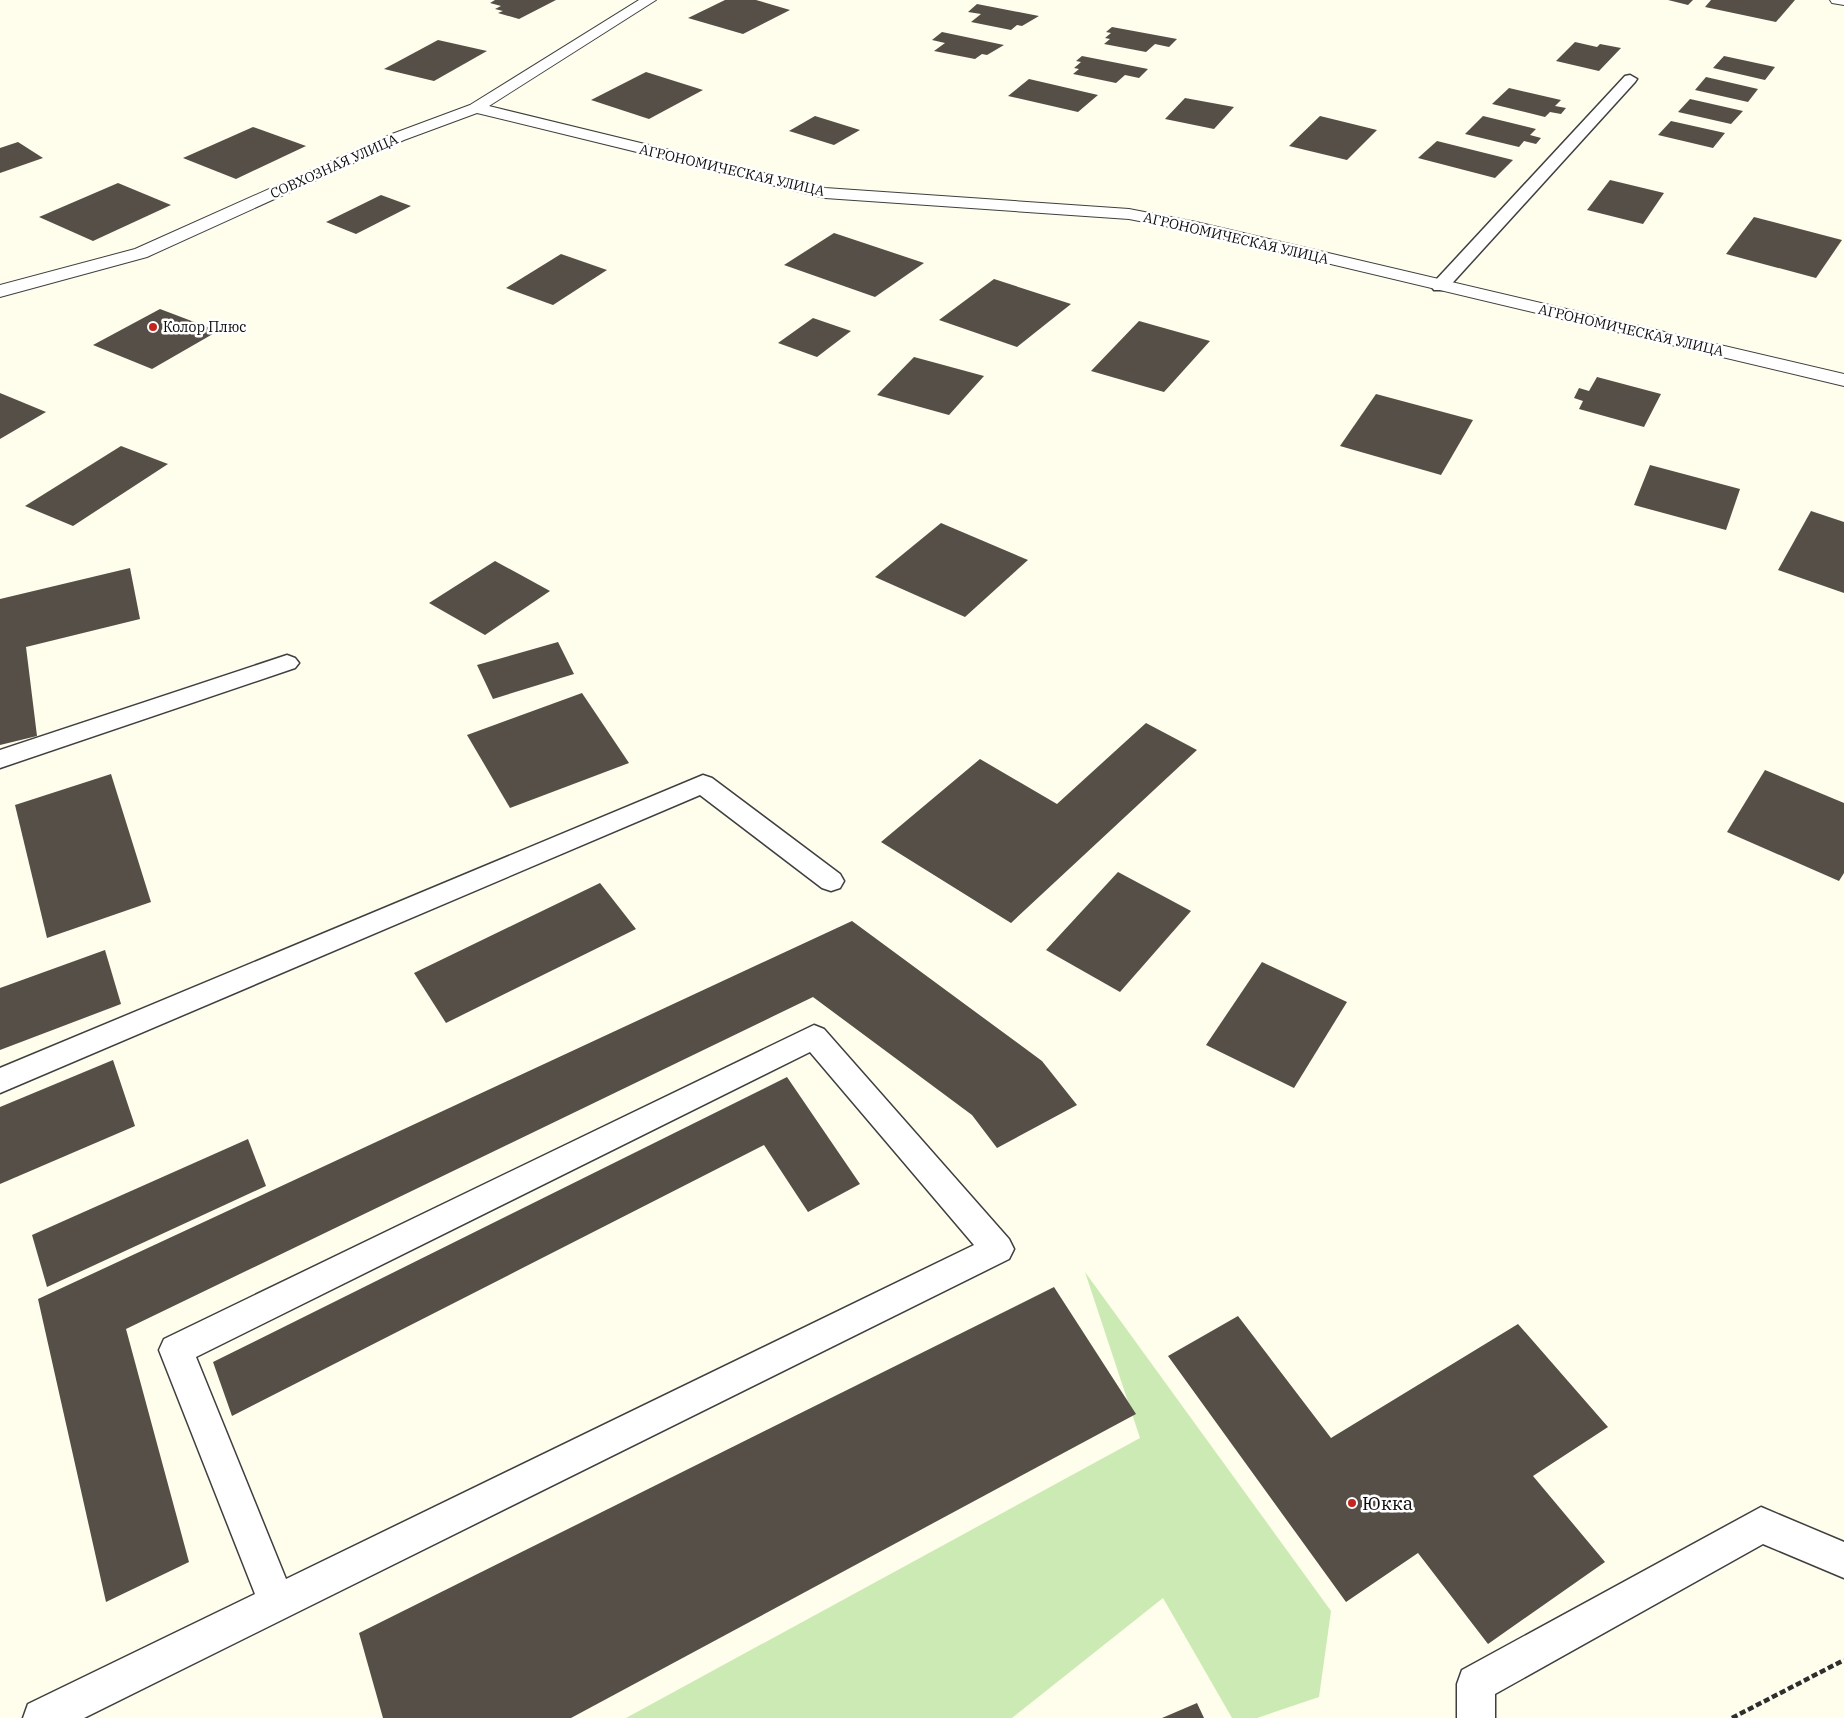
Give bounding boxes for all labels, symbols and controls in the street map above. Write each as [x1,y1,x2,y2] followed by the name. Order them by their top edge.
[267,130,401,202] street label: СОВХОЗНАЯ УЛИЦА
[637,140,827,200] street label: АГРОНОМИЧЕСКАЯ УЛИЦА
[1141,208,1331,268] street label: АГРОНОМИЧЕСКАЯ УЛИЦА
[1536,300,1726,360] street label: АГРОНОМИЧЕСКАЯ УЛИЦА
[163,318,247,336] place label: Колор Плюс
[147,321,159,333] marker: Колор Плюс
[1362,1491,1413,1515] place label: Юкка
[1346,1497,1358,1509] marker: Юкка

